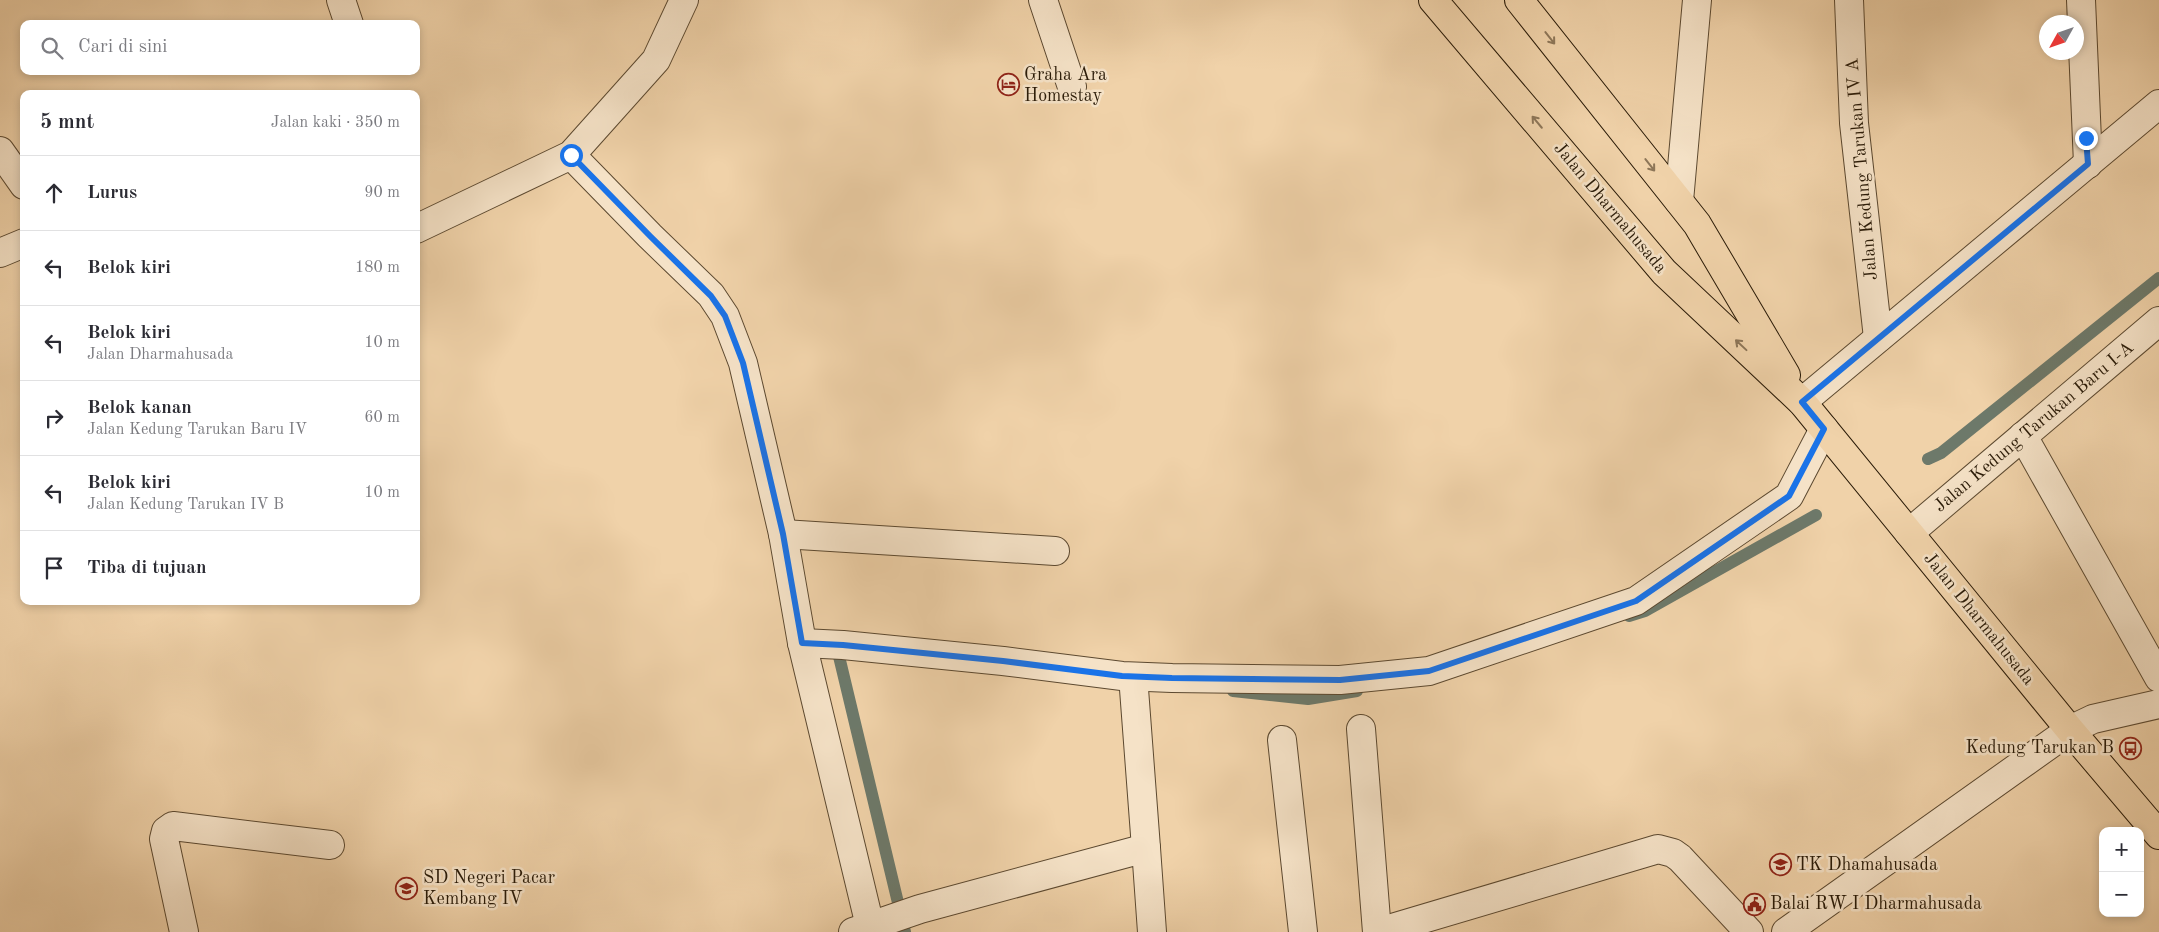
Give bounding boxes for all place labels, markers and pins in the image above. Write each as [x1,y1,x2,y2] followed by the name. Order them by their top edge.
[1024,66,1107,105] place label: Graha Ara Homestay
[996,73,1020,97] hotel icon: Graha Ara Homestay
[2118,736,2142,760] bus stop icon: Kedung Tarukan B
[1965,739,2114,757] place label: Kedung Tarukan B
[1768,853,1792,877] school or university icon: TK Dhamahusada
[1796,856,1938,874] place label: TK Dhamahusada
[423,869,556,908] place label: SD Negeri Pacar Kembang IV
[395,876,419,900] school or university icon: SD Negeri Pacar Kembang IV
[1742,892,1766,916] public building icon: Balai RW I Dharmahusada
[1770,895,1982,913] place label: Balai RW I Dharmahusada

